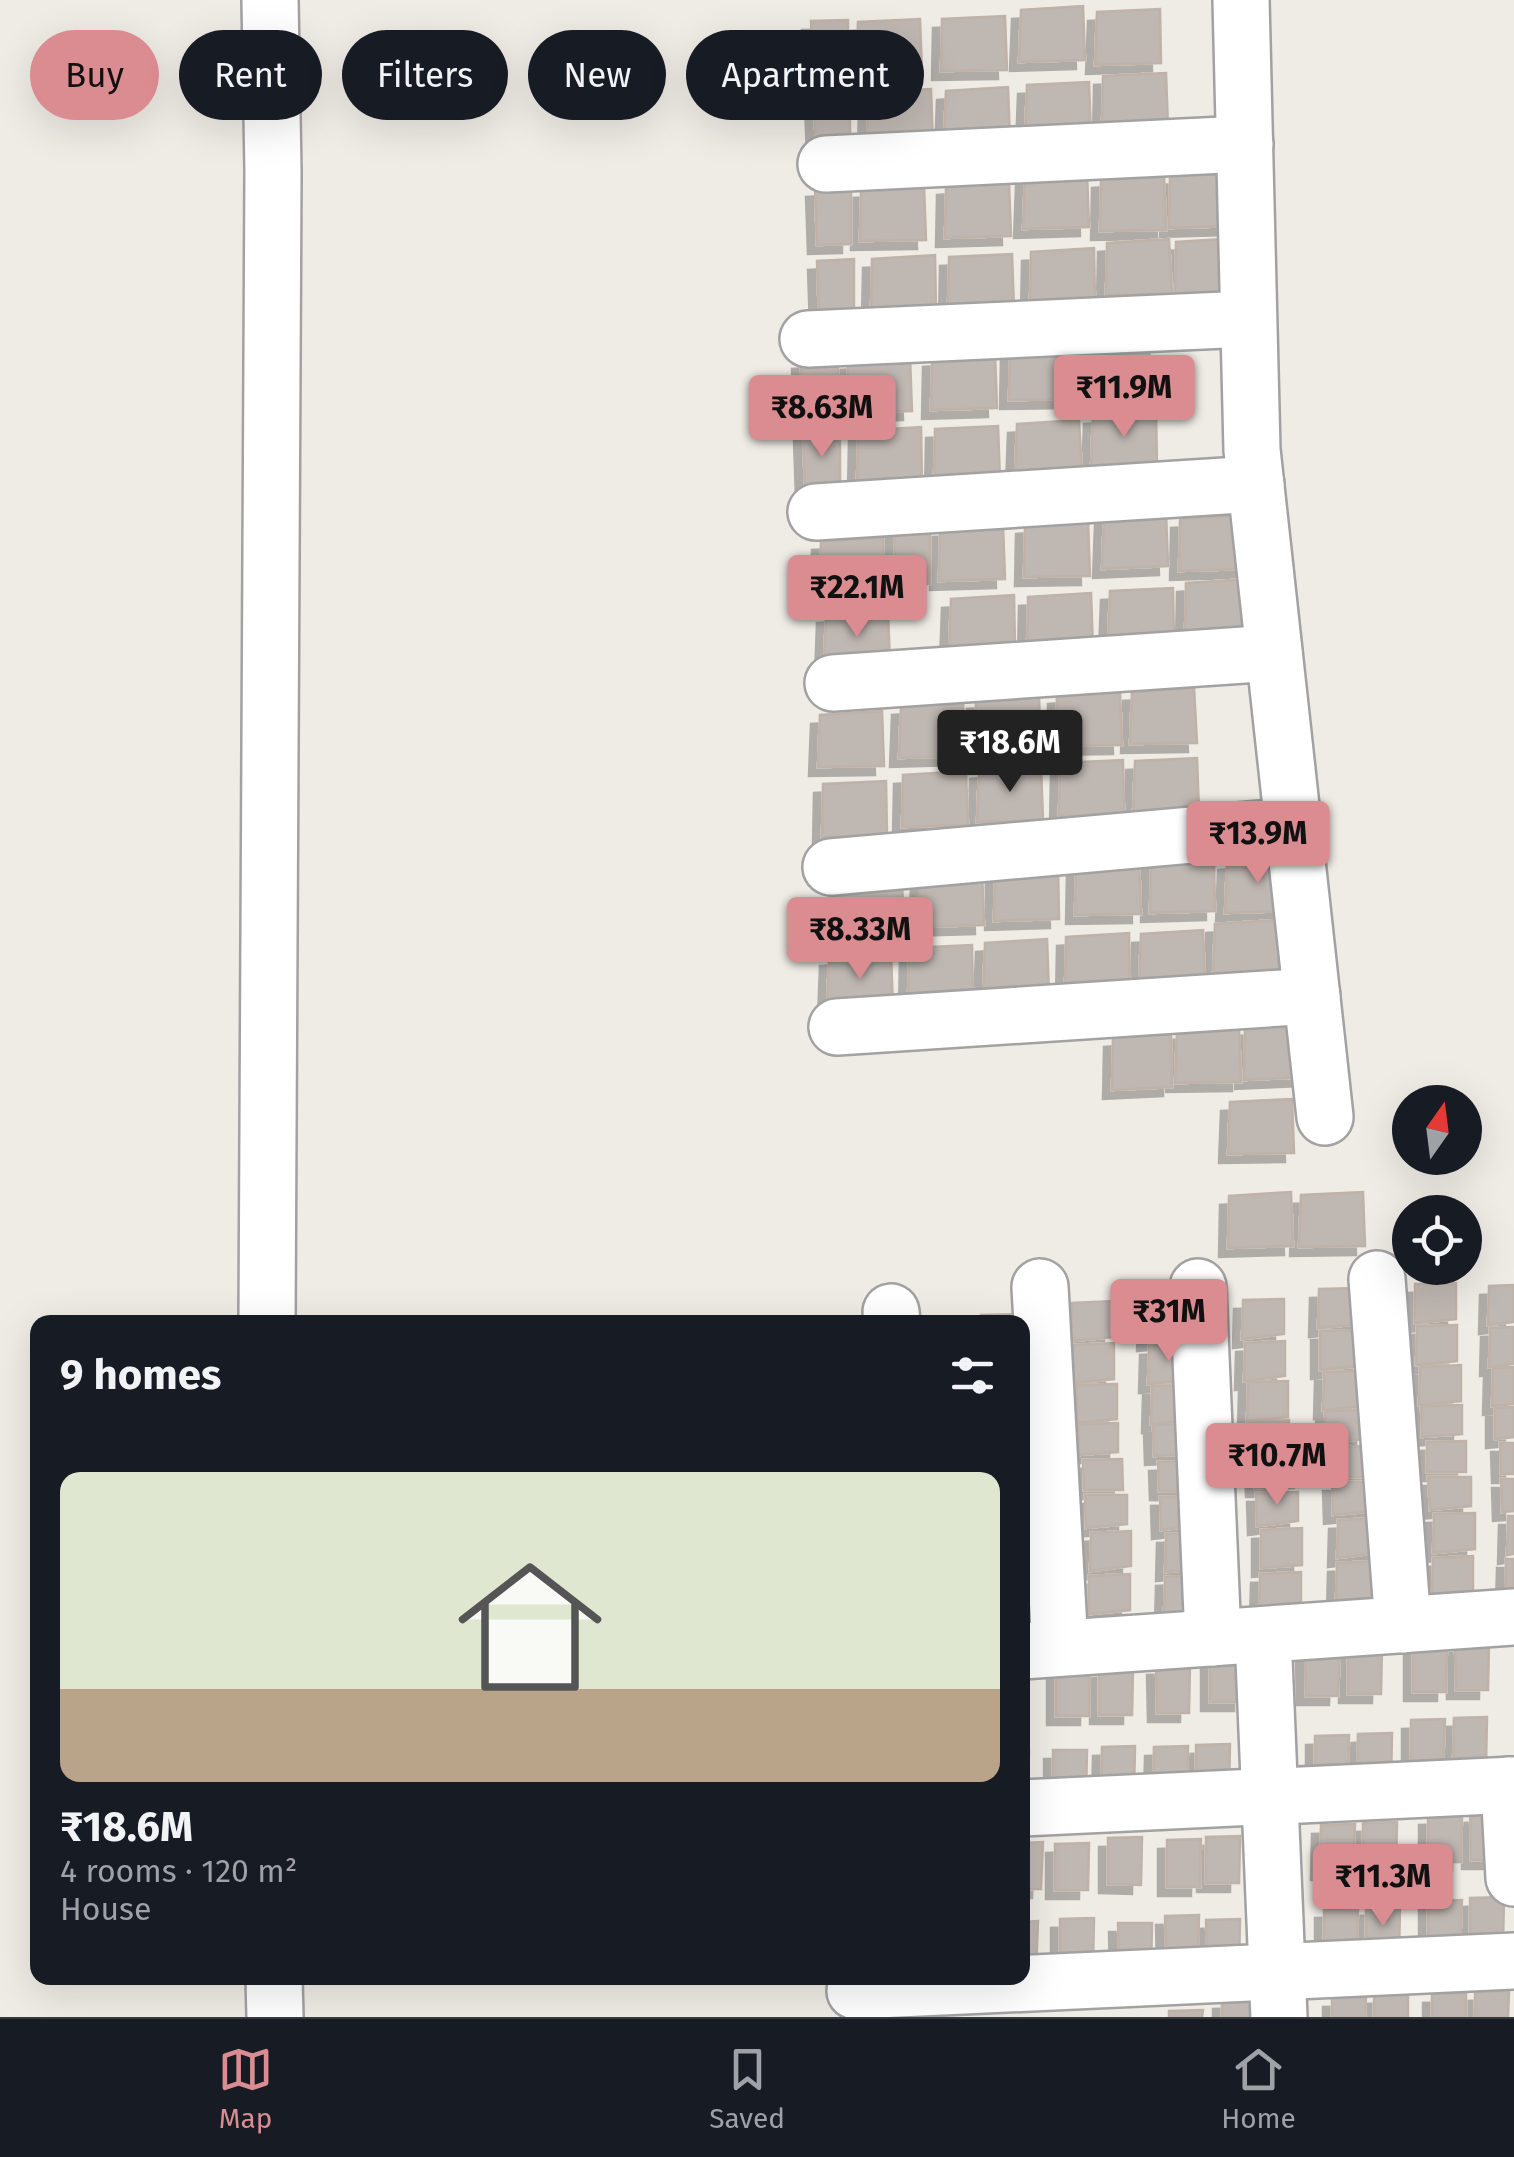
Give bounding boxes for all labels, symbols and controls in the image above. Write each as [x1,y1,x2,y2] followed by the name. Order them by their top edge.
[30,30,159,120] chip: Buy
[179,30,322,120] chip: Rent
[342,30,508,120] chip: Filters
[528,30,666,120] chip: New
[686,30,924,120] chip: Apartment
[1043,355,1205,440] pin: ₹11.9M
[1076,368,1172,406] text: ₹11.9M
[741,375,903,460] pin: ₹8.63M
[771,388,873,426] text: ₹8.63M
[776,555,938,640] pin: ₹22.1M
[810,568,904,606] text: ₹22.1M
[929,710,1091,795] pin: ₹18.6M
[959,723,1061,761] text: ₹18.6M
[1177,801,1339,886] pin: ₹13.9M
[1209,814,1307,852] text: ₹13.9M
[779,897,941,982] pin: ₹8.33M
[809,910,911,948] text: ₹8.33M
[1392,1085,1482,1175] north arrow
[1392,1085,1482,1285] map controls
[1392,1195,1482,1285] button: locate
[1110,1279,1228,1364] pin: ₹31M
[1132,1292,1206,1330] text: ₹31M
[945,1348,1000,1403] icon: filters
[60,1350,221,1400] text: 9 homes
[1196,1423,1358,1508] pin: ₹10.7M
[1228,1436,1326,1474] text: ₹10.7M
[440,1537,620,1717] icon: home
[60,1802,193,1852] text: ₹18.6M
[1302,1844,1464,1929] pin: ₹11.3M
[60,1852,297,1890] text: 4 rooms · 120 m²
[1335,1857,1431,1895] text: ₹11.3M
[60,1890,151,1928] text: House
[218,2042,273,2135] tab: Map
[709,2042,785,2135] tab: Saved
[1221,2042,1296,2135] tab: Home

